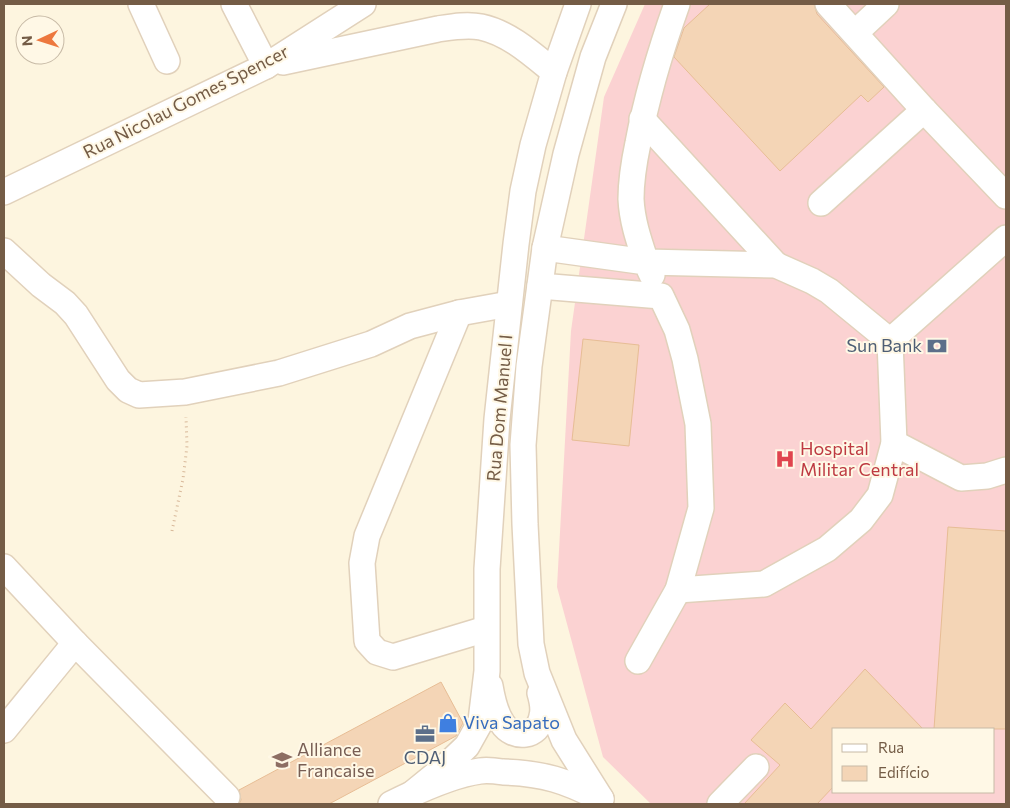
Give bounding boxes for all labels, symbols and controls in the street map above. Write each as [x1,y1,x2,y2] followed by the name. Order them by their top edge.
[15,15,65,65] north arrow
[18,35,35,47] text: N
[79,40,292,163] street label: Rua Nicolau Gomes Spencer
[482,334,516,482] street label: Rua Dom Manuel I
[847,334,922,356] place label: Sun Bank
[926,335,948,357] bank icon: Sun Bank
[800,437,919,480] place label: Hospital Militar Central
[774,448,796,470] hospital icon: Hospital Militar Central
[463,711,560,733] place label: Viva Sapato
[437,712,459,734] shop icon: Viva Sapato
[414,723,436,745] office icon: CDAJ
[832,728,995,793] legend
[297,738,374,781] place label: Alliance Francaise
[878,738,904,756] text: Rua
[404,746,446,768] place label: CDAJ
[271,749,293,771] school or university icon: Alliance Francaise
[878,763,929,781] text: Edifício

